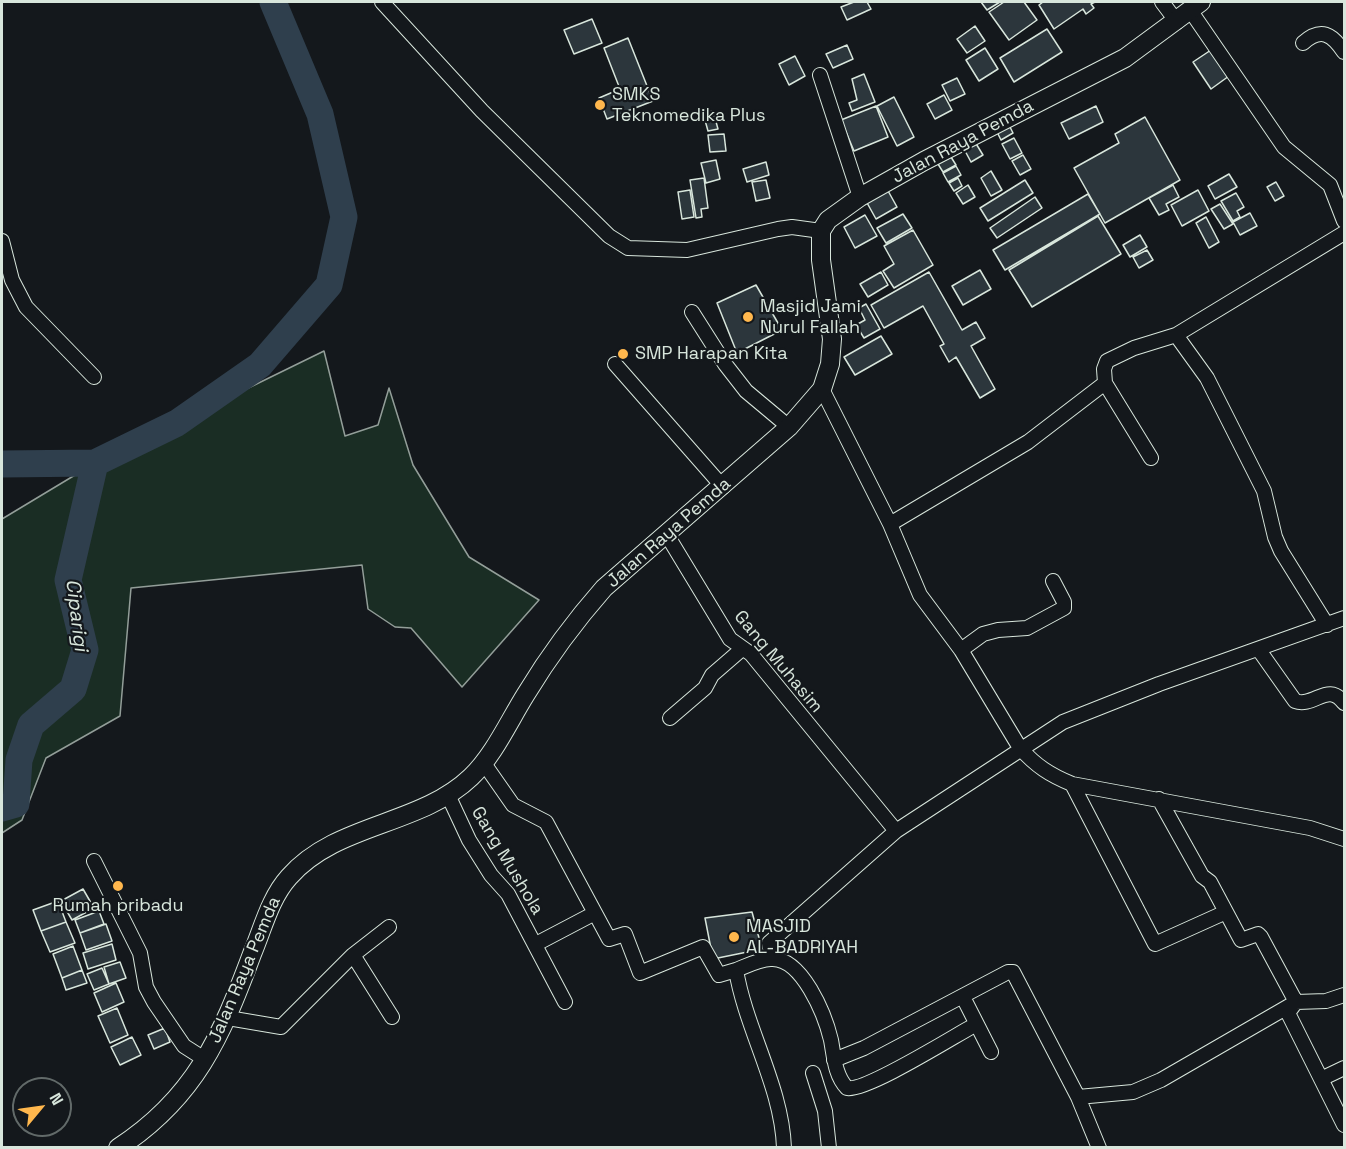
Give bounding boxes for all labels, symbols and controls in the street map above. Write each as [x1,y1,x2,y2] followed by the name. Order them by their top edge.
[612,84,766,127] place label: SMKS Teknomedika Plus
[889,96,1037,188] street label: Jalan Raya Pemda
[593,98,607,112] marker: SMKS Teknomedika Plus
[760,296,861,338] place label: Masjid Jami Nurul Fallah
[741,310,755,324] marker: Masjid Jami Nurul Fallah
[635,343,788,365] place label: SMP Harapan Kita
[616,347,630,361] marker: SMP Harapan Kita
[603,473,735,593] street label: Jalan Raya Pemda
[60,578,92,652] water label: Ciparigi
[729,607,827,717] street label: Gang Muhasim
[466,803,548,919] street label: Gang Mushola
[111,879,125,893] marker: Rumah pribadu
[204,893,286,1047] street label: Jalan Raya Pemda
[53,895,183,917] place label: Rumah pribadu
[746,916,858,958] place label: MASJID AL-BADRIYAH
[727,930,741,944] marker: MASJID AL-BADRIYAH
[12,1077,72,1137] north arrow
[45,1089,68,1109] text: N

